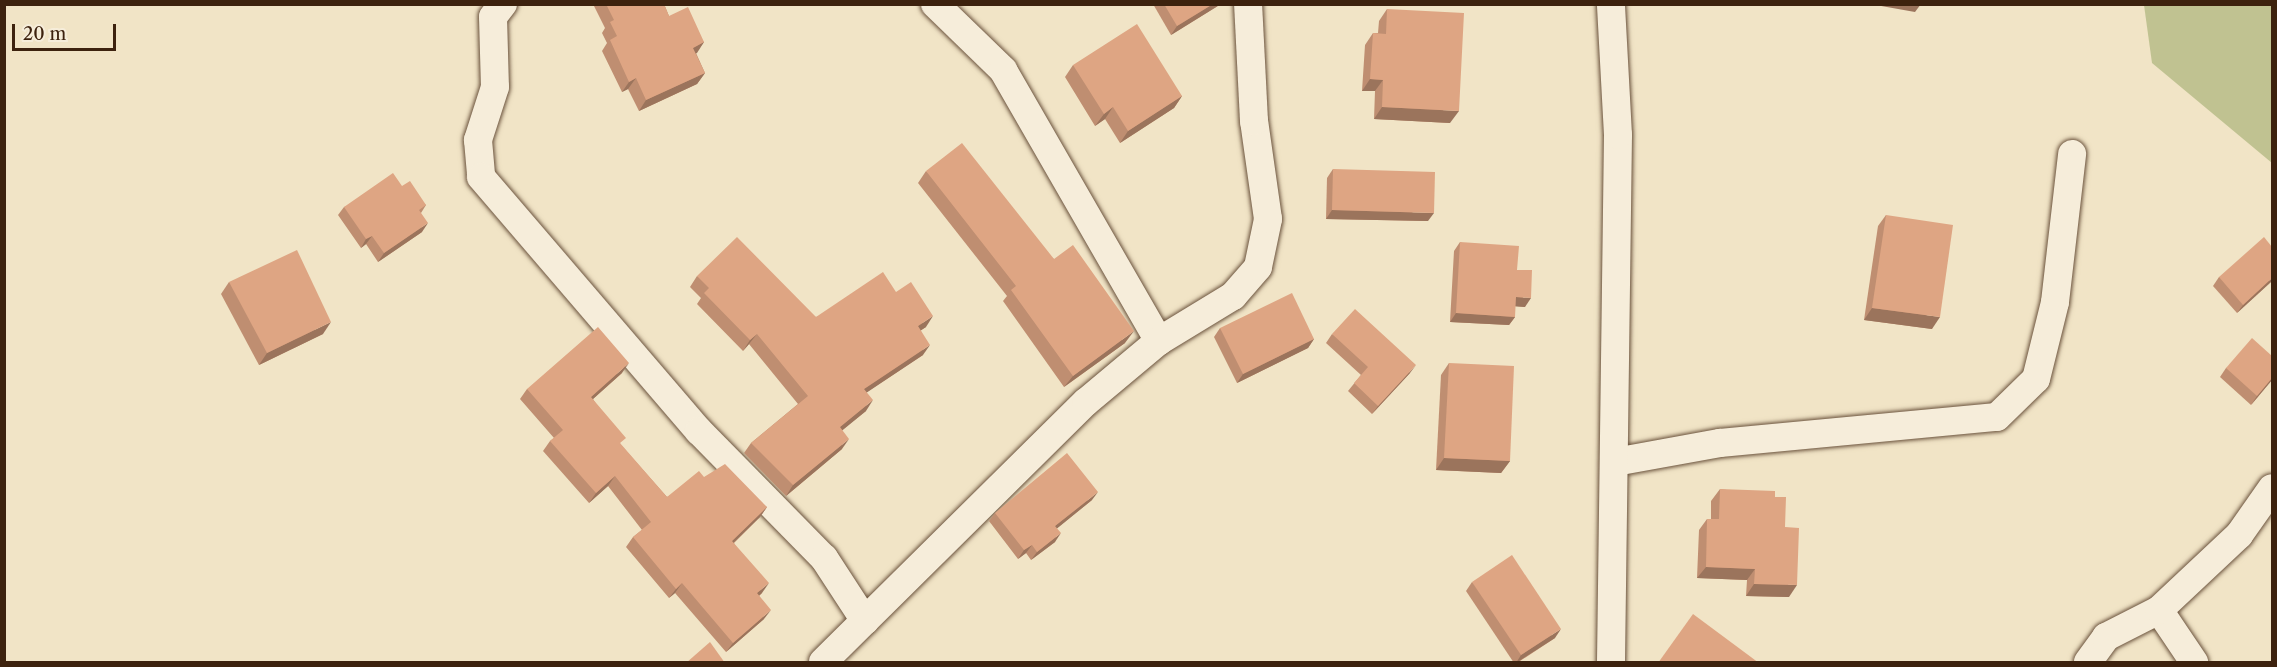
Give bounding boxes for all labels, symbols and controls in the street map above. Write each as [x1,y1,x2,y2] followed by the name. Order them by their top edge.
[15,12,118,50] scale bar
[23,23,66,45] text: 20 m

